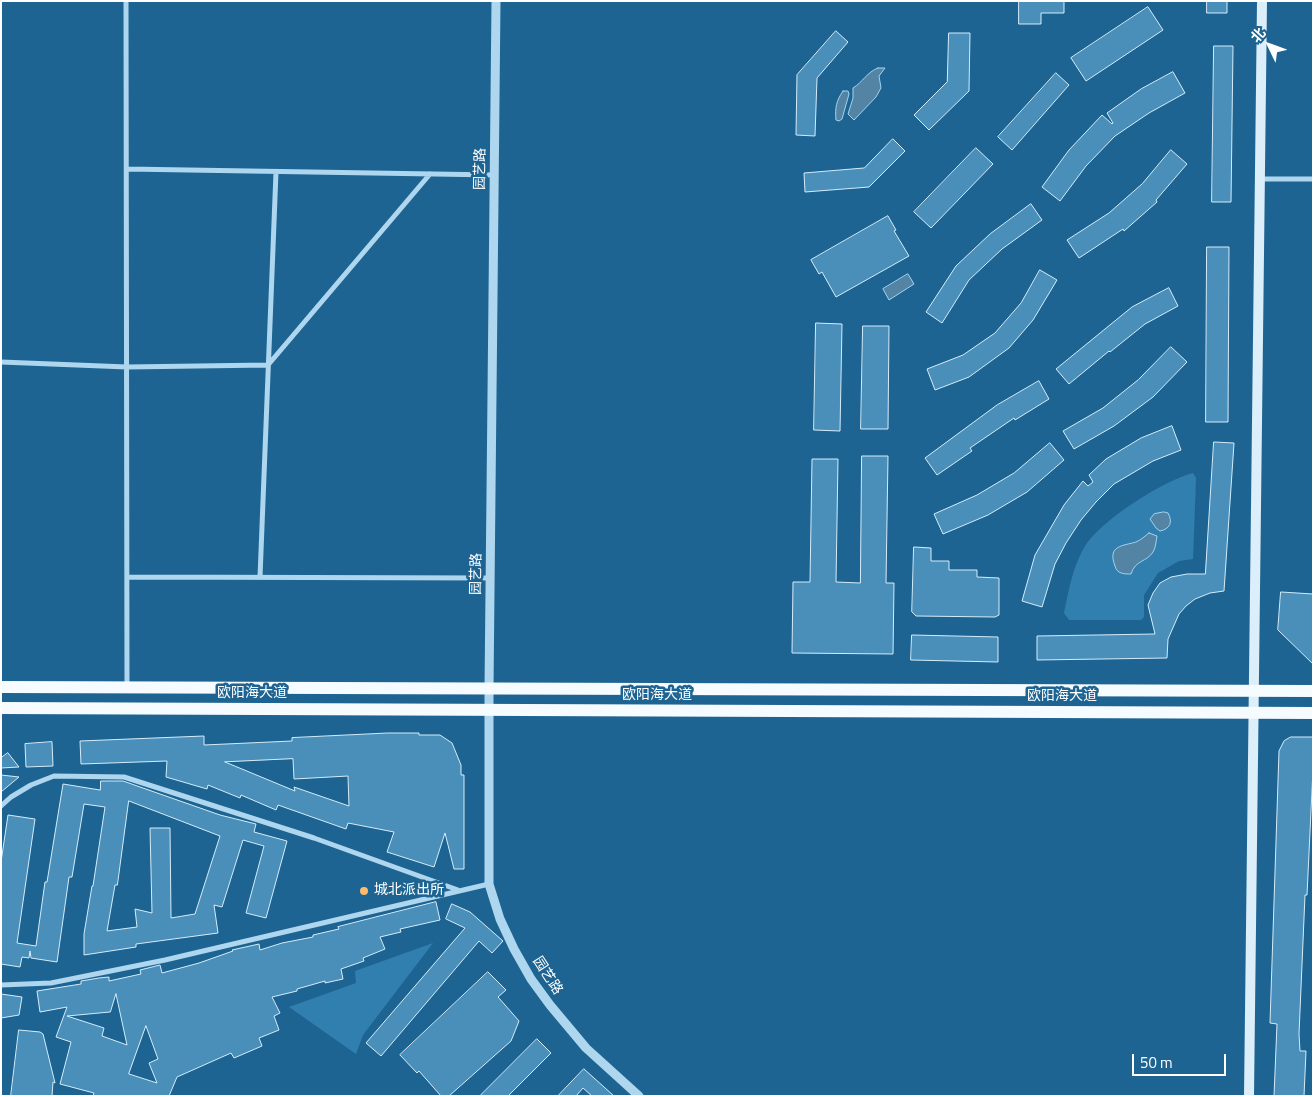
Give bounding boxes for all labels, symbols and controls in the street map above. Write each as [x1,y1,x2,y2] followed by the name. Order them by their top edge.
[1244,20,1294,70] north arrow
[1245,22,1270,47] text: 北
[472,148,490,190] street label: 园艺路
[468,553,486,595] street label: 园艺路
[217,686,287,702] street label: 欧阳海大道
[622,688,692,704] street label: 欧阳海大道
[1027,689,1097,705] street label: 欧阳海大道
[374,883,444,899] place label: 城北派出所
[358,885,370,897] marker: 城北派出所
[529,954,565,998] street label: 园艺路
[1134,1044,1228,1076] scale bar
[1140,1051,1173,1074] text: 50 m

